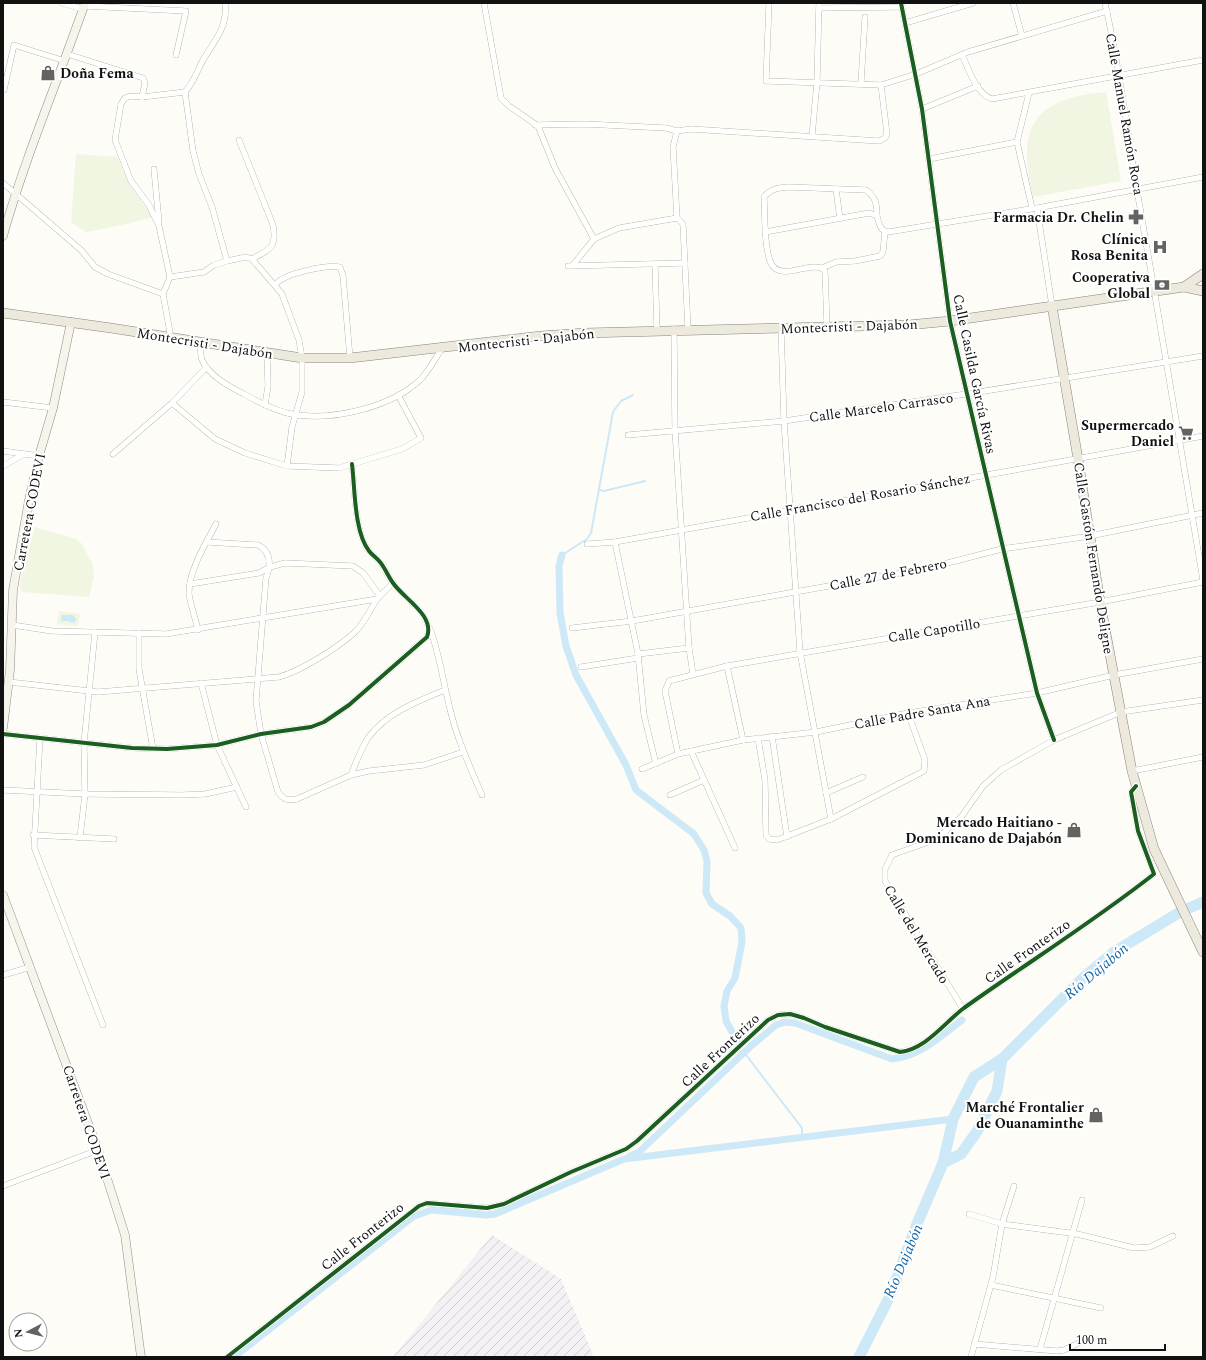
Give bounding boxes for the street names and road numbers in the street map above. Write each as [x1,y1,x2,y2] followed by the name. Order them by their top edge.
[1100,31,1149,197] street label: Calle Manuel Ramón Roca
[947,292,1002,456] street label: Calle Casilda García Rivas
[780,314,918,339] street label: Montecristi - Dajabón
[135,322,274,365] street label: Montecristi - Dajabón
[457,323,596,358] street label: Montecristi - Dajabón
[808,387,955,428] street label: Calle Marcelo Carrasco
[8,451,51,573] street label: Carretera CODEVI
[1068,461,1119,656] street label: Calle Gastón Fernando Deligne
[748,468,972,527] street label: Calle Francisco del Rosario Sánchez
[828,553,949,596] street label: Calle 27 de Febrero
[886,613,982,648] street label: Calle Capotillo
[852,690,992,735] street label: Calle Padre Santa Ana
[879,881,955,988] street label: Calle del Mercado
[980,914,1075,989] street label: Calle Fronterizo
[676,1008,764,1092] street label: Calle Fronterizo
[57,1062,116,1182] street label: Carretera CODEVI
[316,1197,408,1276] street label: Calle Fronterizo

